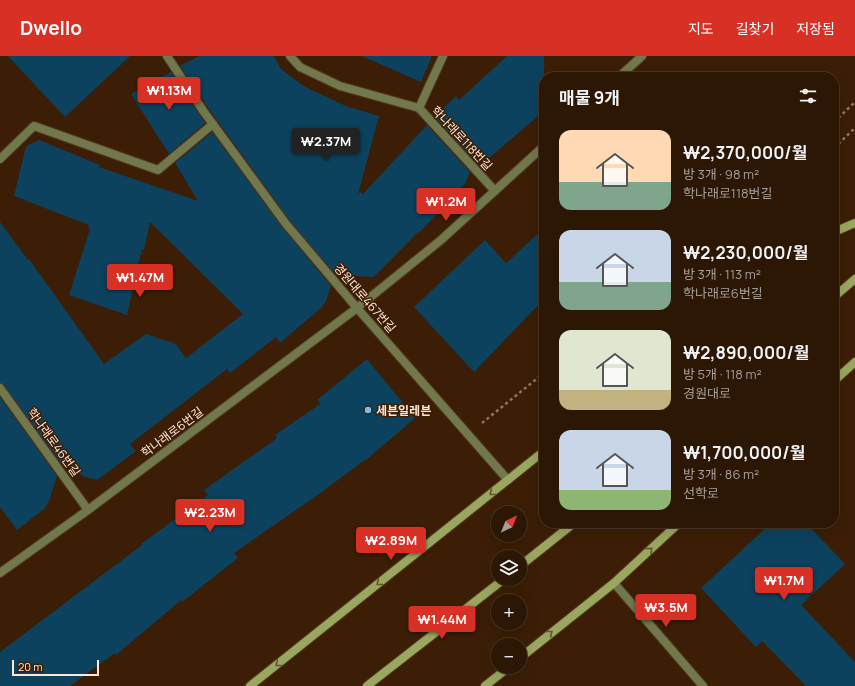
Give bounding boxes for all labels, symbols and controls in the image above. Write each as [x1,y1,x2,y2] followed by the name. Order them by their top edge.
[20,15,82,41] text: Dwello
[688,19,714,38] text: 지도
[736,19,774,38] text: 길찾기
[796,19,835,38] text: 저장됨
[136,77,202,111] pin: ₩1.13M
[146,81,192,99] text: ₩1.13M
[797,85,819,107] icon: filters
[559,86,620,109] text: 매물 9개
[428,102,496,174] street label: 학나래로118번길
[293,128,359,162] pin: ₩2.37M
[301,132,351,150] text: ₩2.37M
[683,141,807,164] text: ₩2,370,000/월
[591,146,639,194] icon: home
[683,165,759,183] text: 방 3개 · 98 m²
[683,184,772,202] text: 학나래로118번길
[418,188,474,222] pin: ₩1.2M
[425,192,467,210] text: ₩1.2M
[683,241,808,264] text: ₩2,230,000/월
[591,246,639,294] icon: home
[330,260,400,336] street label: 경원대로467번길
[107,264,173,298] pin: ₩1.47M
[683,265,761,283] text: 방 3개 · 113 m²
[116,268,164,286] text: ₩1.47M
[683,284,763,302] text: 학나래로6번길
[683,341,809,364] text: ₩2,890,000/월
[591,346,639,394] icon: home
[683,365,762,383] text: 방 5개 · 118 m²
[683,384,731,402] text: 경원대로
[376,402,431,419] place label: 세븐일레븐
[137,403,207,461] street label: 학나래로6번길
[23,404,85,480] street label: 학나래로46번길
[363,405,373,415] marker: 세븐일레븐
[683,441,805,464] text: ₩1,700,000/월
[591,446,639,494] icon: home
[683,465,759,483] text: 방 3개 · 86 m²
[683,484,719,502] text: 선학로
[489,489,496,496] one-way arrow
[177,499,243,533] pin: ₩2.23M
[184,503,236,521] text: ₩2.23M
[491,506,527,542] north arrow
[491,506,527,674] map controls
[358,527,424,561] pin: ₩2.89M
[365,531,417,549] text: ₩2.89M
[645,547,653,555] one-way arrow
[491,550,527,586] button: layers
[756,567,812,601] pin: ₩1.7M
[764,571,804,589] text: ₩1.7M
[377,579,384,586] one-way arrow
[491,594,527,630] button: +
[638,594,694,628] pin: ₩3.5M
[644,598,688,616] text: ₩3.5M
[409,606,475,640] pin: ₩1.44M
[417,610,467,628] text: ₩1.44M
[546,631,553,638] one-way arrow
[491,638,527,674] button: −
[12,658,99,677] scale bar
[18,659,43,674] text: 20 m
[275,660,282,667] one-way arrow

